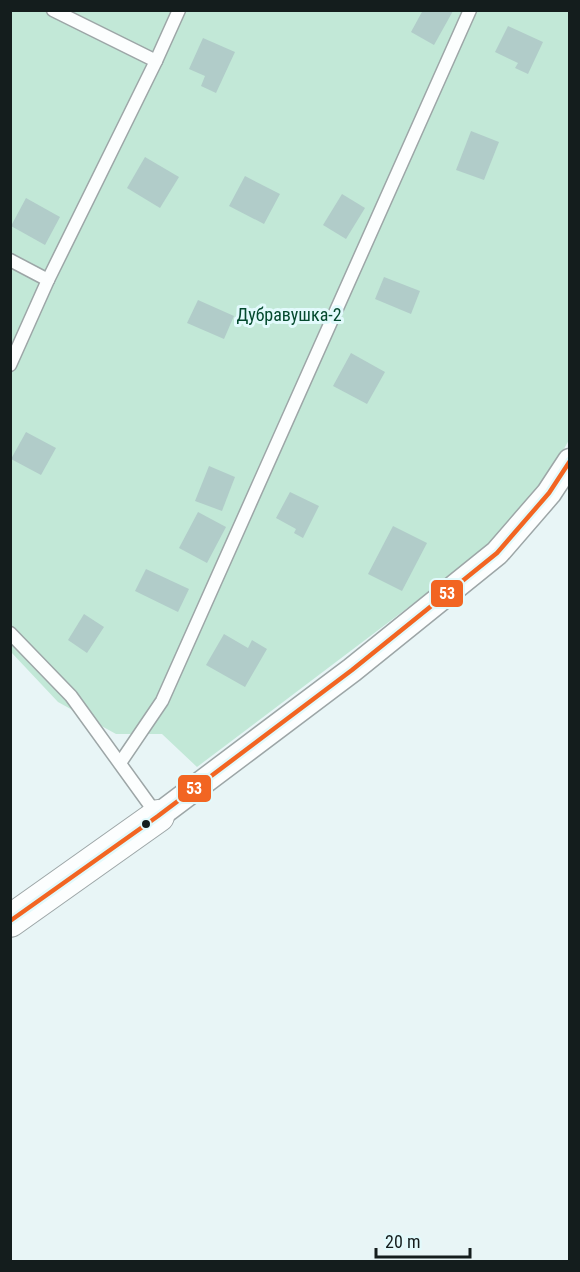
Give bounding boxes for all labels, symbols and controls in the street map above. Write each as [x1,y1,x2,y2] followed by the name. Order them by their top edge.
[236,304,342,325] park label: Дубравушка-2
[430,579,464,608] line badge: 53
[439,584,455,603] text: 53
[177,774,212,803] line badge: 53
[186,779,202,798] text: 53
[140,818,152,830] unlabelled marker
[376,1221,470,1259] scale bar
[385,1231,420,1252] text: 20 m

